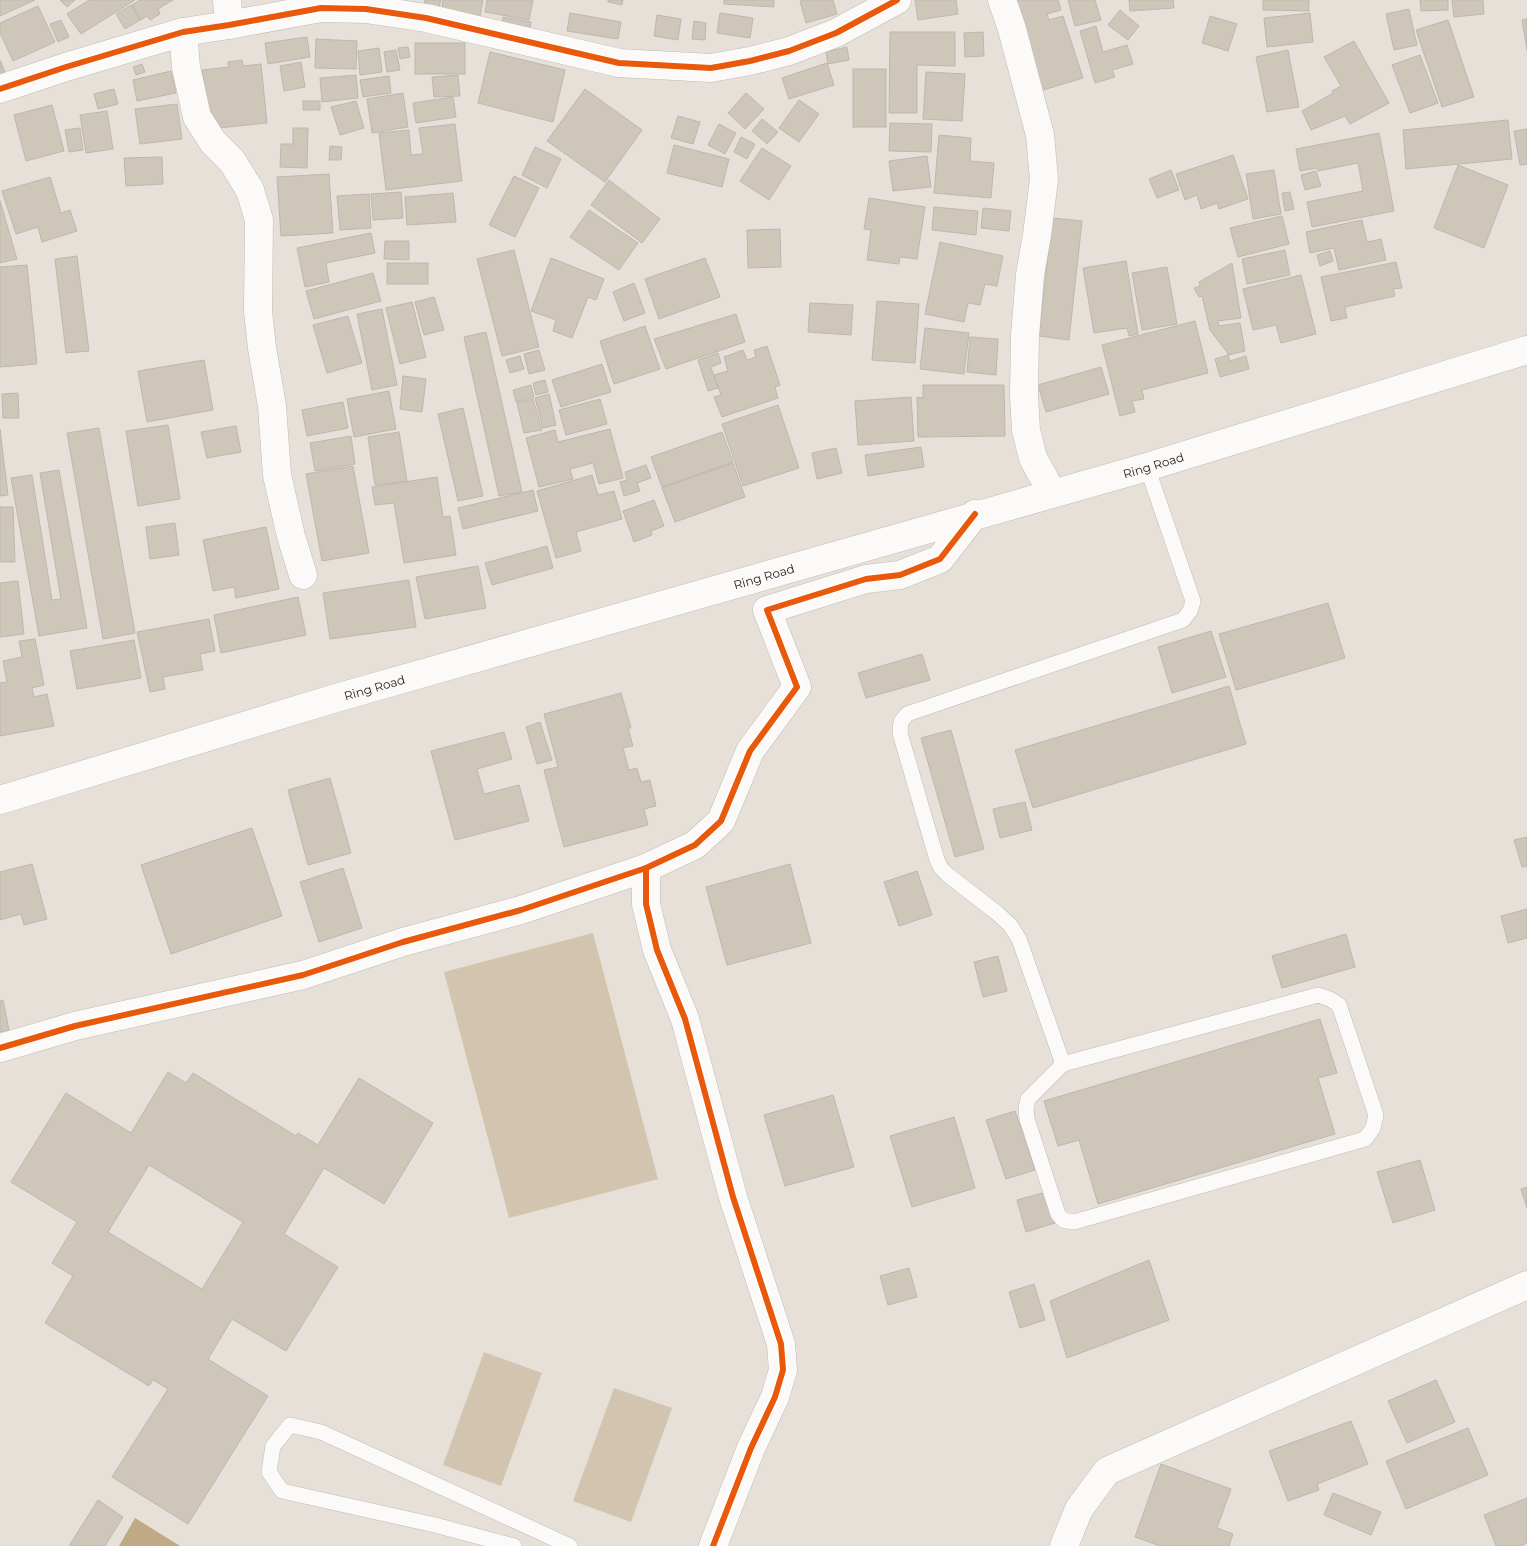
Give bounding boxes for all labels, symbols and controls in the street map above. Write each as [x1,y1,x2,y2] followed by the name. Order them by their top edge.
[1121,449,1186,481] street label: Ring Road
[732,560,796,592] street label: Ring Road
[342,671,407,703] street label: Ring Road

